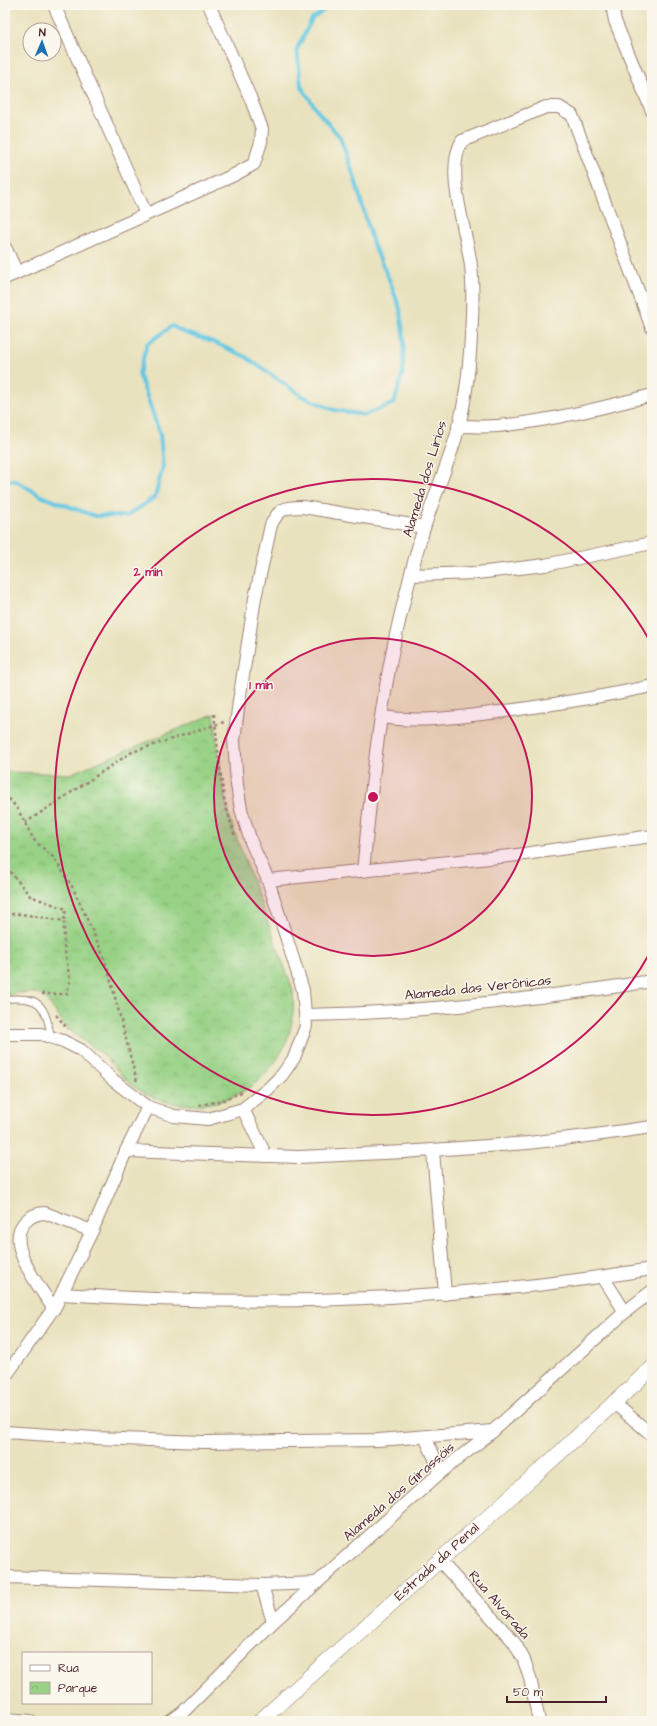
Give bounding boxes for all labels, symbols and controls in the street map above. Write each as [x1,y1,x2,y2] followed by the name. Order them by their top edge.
[22,22,62,62] north arrow
[39,25,46,40] text: N
[398,418,452,540] street label: Alameda dos Lírios
[133,564,162,581] text: 2 min
[249,677,273,694] text: 1 min
[366,790,380,804] centre of rings
[404,970,552,1006] street label: Alameda das Verônicas
[339,1438,459,1546] street label: Alameda dos Girassóis
[390,1518,484,1606] street label: Estrada da Penal
[463,1566,535,1644] street label: Rua Alvorada
[22,1652,152,1704] legend
[58,1660,79,1677] text: Rua
[507,1678,606,1704] scale bar
[58,1680,98,1697] text: Parque
[513,1684,544,1701] text: 50 m

